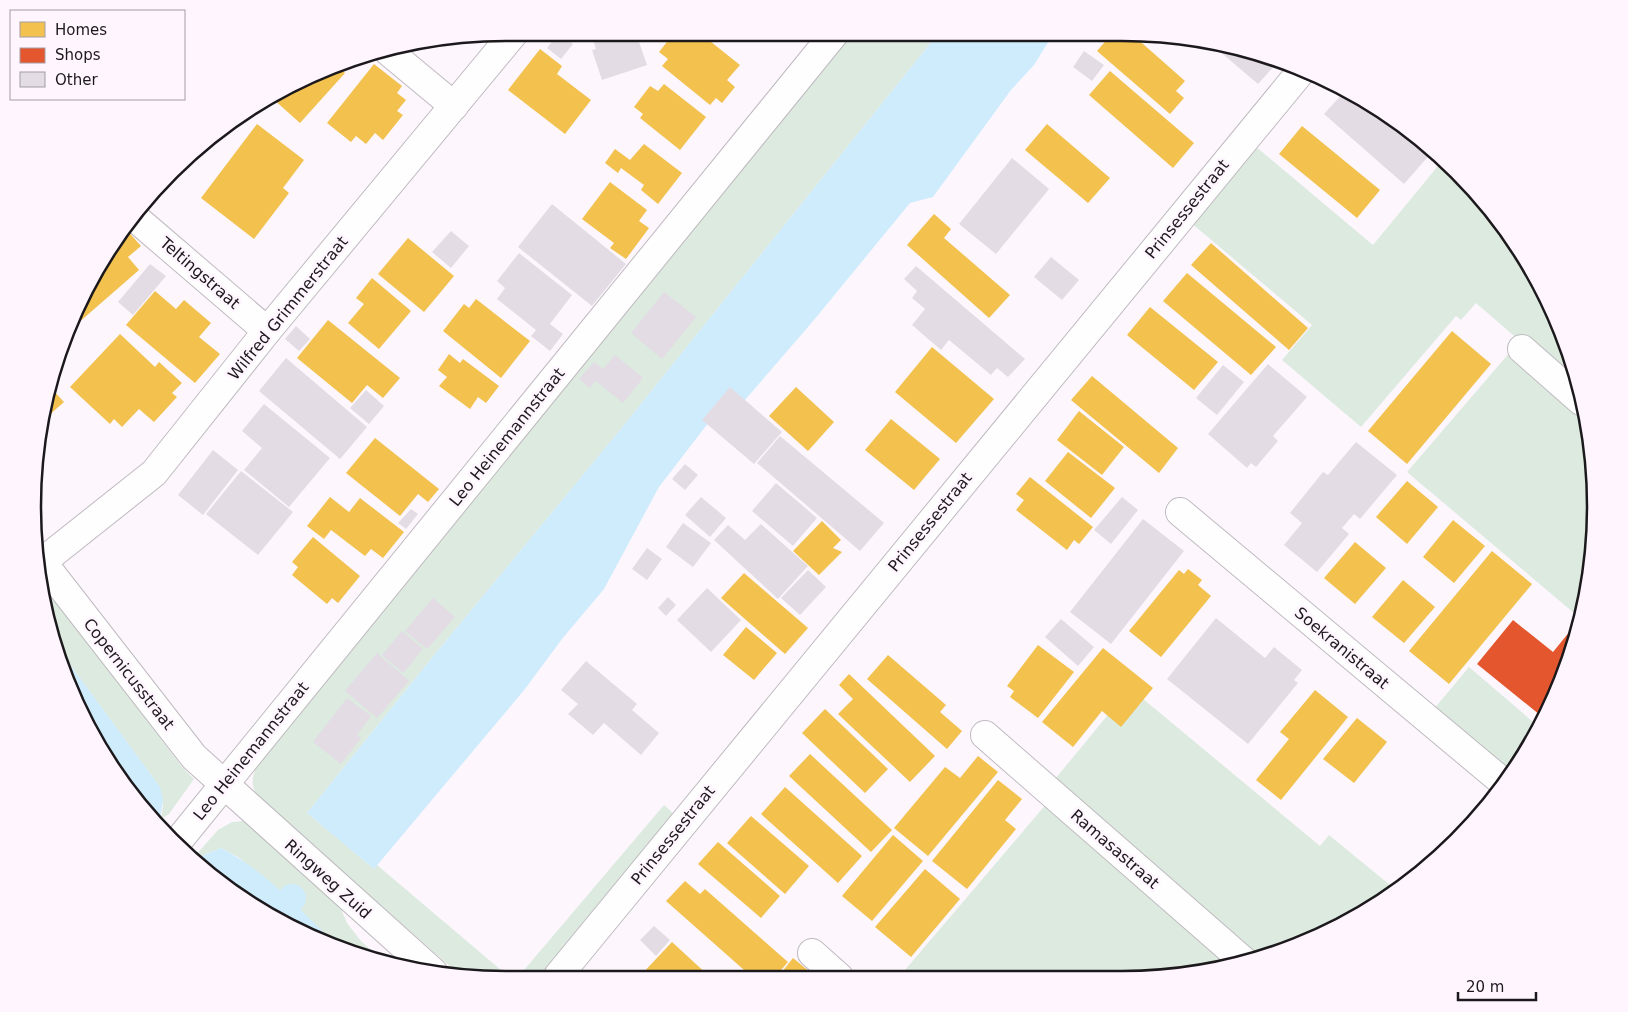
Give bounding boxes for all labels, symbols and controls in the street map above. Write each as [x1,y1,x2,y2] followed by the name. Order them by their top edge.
[10,10,185,100] legend
[55,21,107,39] text: Homes
[55,46,101,64] text: Shops
[55,71,98,89] text: Other
[1141,156,1233,262] street label: Prinsessestraat
[224,232,352,384] street label: Wilfred Grimmerstraat
[155,233,244,313] street label: Teltingstraat
[445,364,569,510] street label: Leo Heinemannstraat
[884,469,976,575] street label: Prinsessestraat
[1291,603,1393,693] street label: Soekranistraat
[80,614,178,734] street label: Copernicusstraat
[189,678,313,824] street label: Leo Heinemannstraat
[627,782,719,888] street label: Prinsessestraat
[1067,805,1163,893] street label: Ramasastraat
[281,835,375,923] street label: Ringweg Zuid
[1458,970,1536,1002] scale bar
[1466,978,1504,996] text: 20 m

